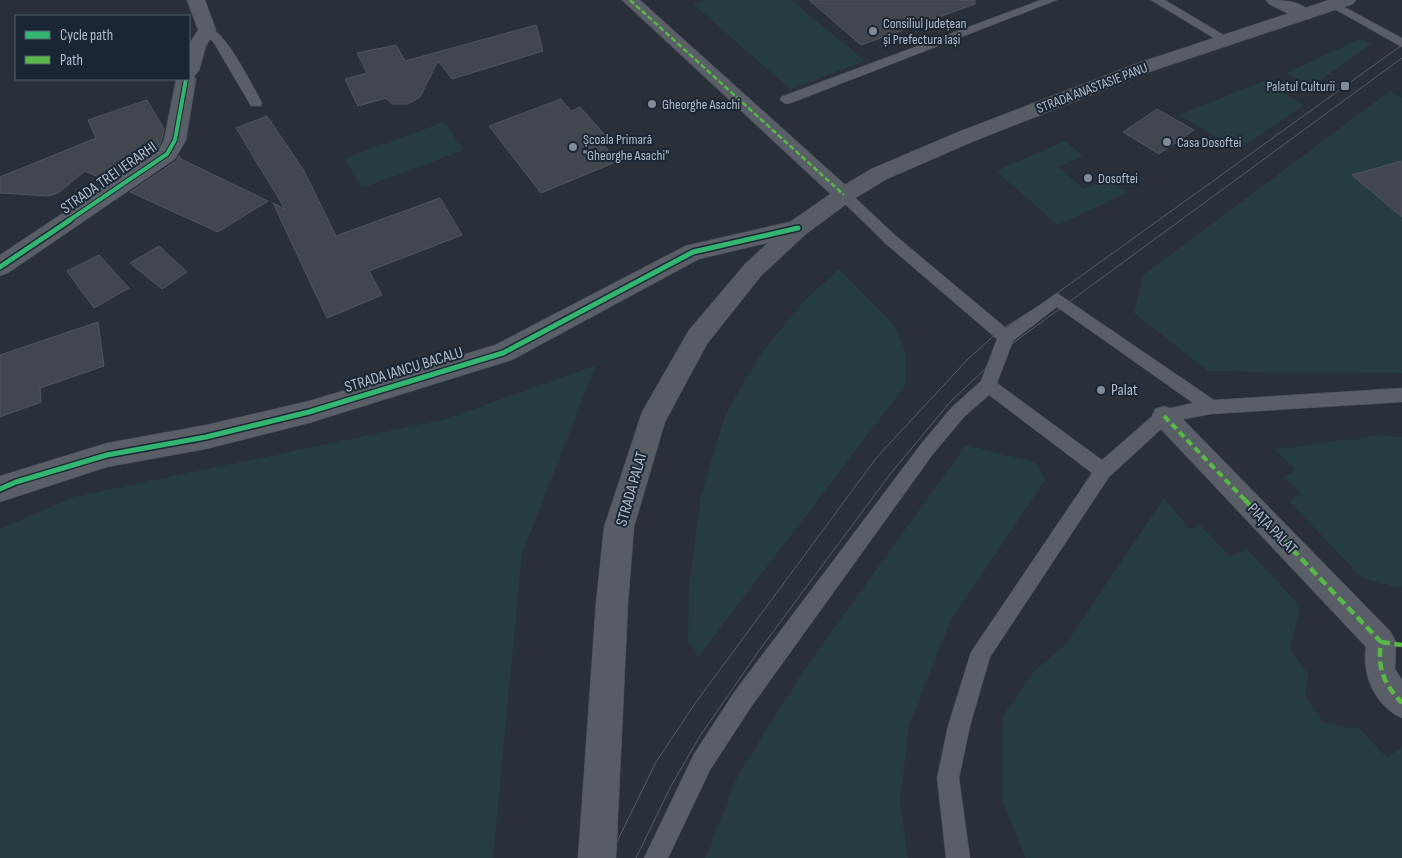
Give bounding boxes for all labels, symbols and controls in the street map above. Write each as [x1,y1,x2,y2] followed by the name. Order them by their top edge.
[15,15,190,80] legend
[883,15,967,48] place label: Consiliul Județean și Prefectura Iași
[867,25,879,37] marker: Consiliul Județean și Prefectura Iași
[60,26,113,45] text: Cycle path
[60,51,83,70] text: Path
[1034,59,1150,117] street label: STRADA ANASTASIE PANU
[1266,78,1335,95] place label: Palatul Culturii
[1339,80,1351,92] marker: Palatul Culturii
[662,96,740,113] place label: Gheorghe Asachi
[646,98,658,110] marker: Gheorghe Asachi
[583,131,669,164] place label: Școala Primară "Gheorghe Asachi"
[1177,134,1241,151] place label: Casa Dosoftei
[1161,136,1173,148] marker: Casa Dosoftei
[57,138,161,218] street label: STRADA TREI IERARHI
[567,141,579,153] marker: Școala Primară "Gheorghe Asachi"
[1098,170,1138,187] place label: Dosoftei
[1082,172,1094,184] marker: Dosoftei
[342,343,466,397] street label: STRADA IANCU BACALU
[1111,381,1138,400] place label: Palat
[1095,384,1107,396] marker: Palat
[612,449,652,528] street label: STRADA PALAT
[1243,500,1301,559] street label: PIAȚA PALAT

